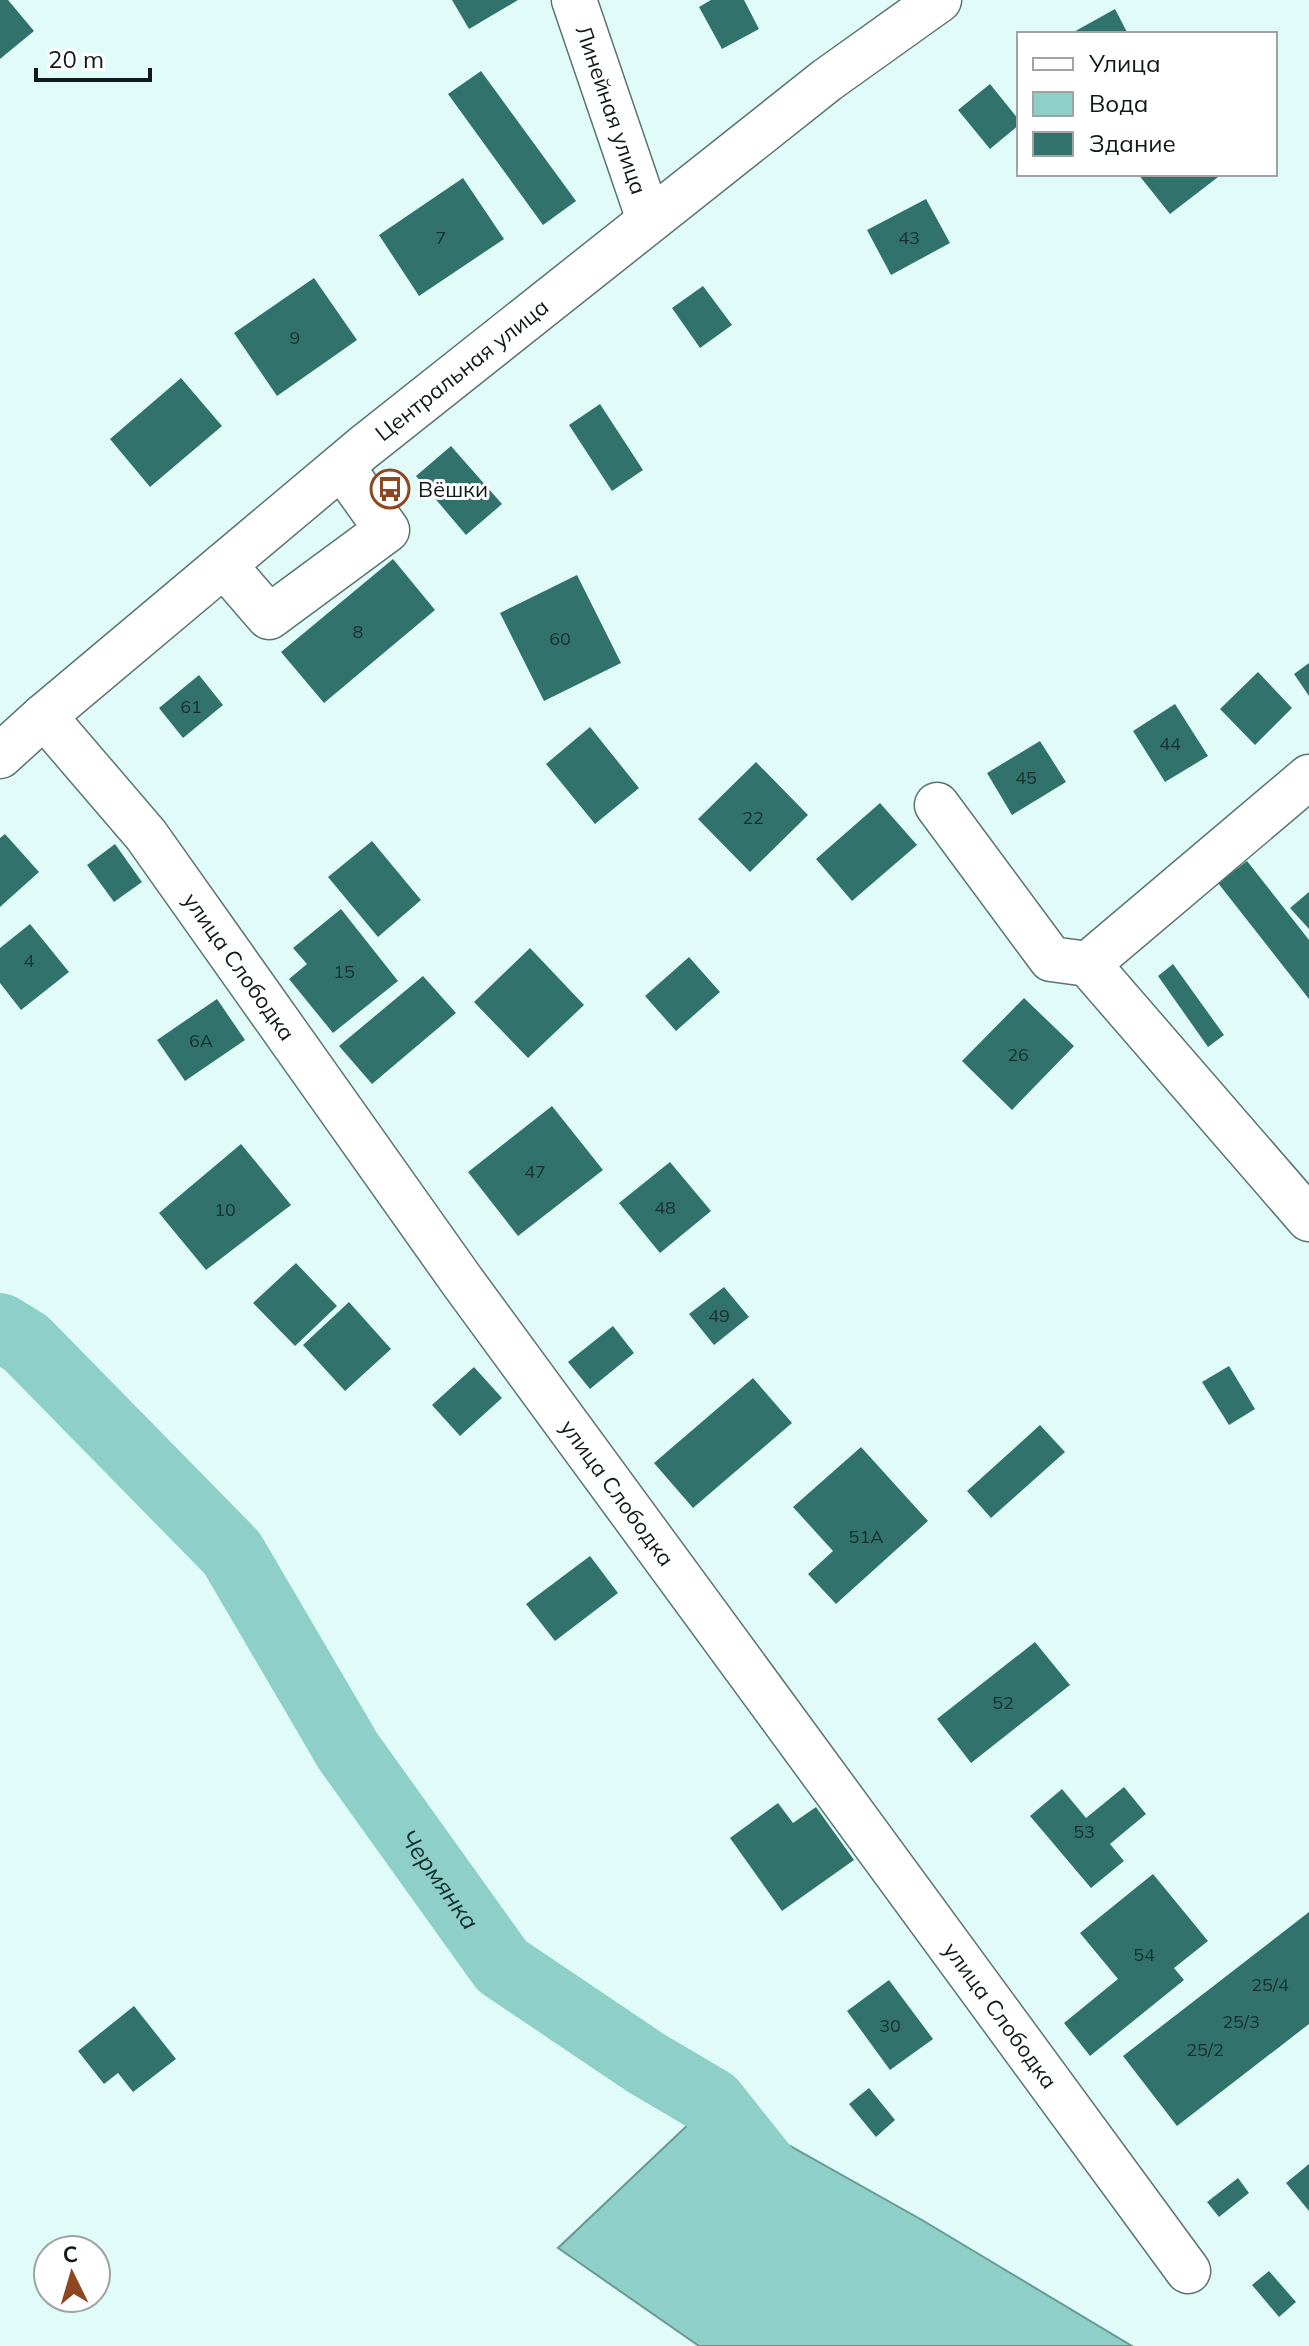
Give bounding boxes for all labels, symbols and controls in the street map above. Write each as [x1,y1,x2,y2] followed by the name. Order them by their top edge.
[570,22,653,198] street label: Линейная улица
[36,32,150,82] scale bar
[1017,32,1277,176] legend
[48,44,104,74] text: 20 m
[1088,48,1161,78] text: Улица
[1089,88,1149,118] text: Вода
[1089,128,1176,158] text: Здание
[436,226,446,249] house number: 7
[898,226,920,249] house number: 43
[369,292,554,447] street label: Центральная улица
[290,326,300,349] house number: 9
[369,468,411,510] bus stop icon: Вёшки
[418,475,488,503] place label: Вёшки
[353,620,363,643] house number: 8
[549,627,571,650] house number: 60
[180,695,202,718] house number: 61
[1159,732,1181,755] house number: 44
[1015,766,1037,789] house number: 45
[742,806,764,829] house number: 22
[177,887,301,1046] street label: улица Слободка
[24,949,35,972] house number: 4
[333,960,355,983] house number: 15
[189,1029,213,1052] house number: 6А
[1007,1043,1029,1066] house number: 26
[524,1160,546,1183] house number: 47
[654,1196,676,1219] house number: 48
[214,1198,236,1221] house number: 10
[708,1304,730,1327] house number: 49
[554,1414,680,1572] street label: улица Слободка
[849,1525,883,1548] house number: 51А
[992,1691,1014,1714] house number: 52
[1073,1820,1095,1843] house number: 53
[394,1823,486,1935] water label: Чермянка
[938,1937,1064,2094] street label: улица Слободка
[1133,1943,1155,1966] house number: 54
[1251,1973,1289,1996] house number: 25/4
[1222,2010,1260,2033] house number: 25/3
[879,2014,901,2037] house number: 30
[1186,2038,1224,2061] house number: 25/2
[32,2234,112,2314] north arrow
[62,2239,79,2269] text: С

